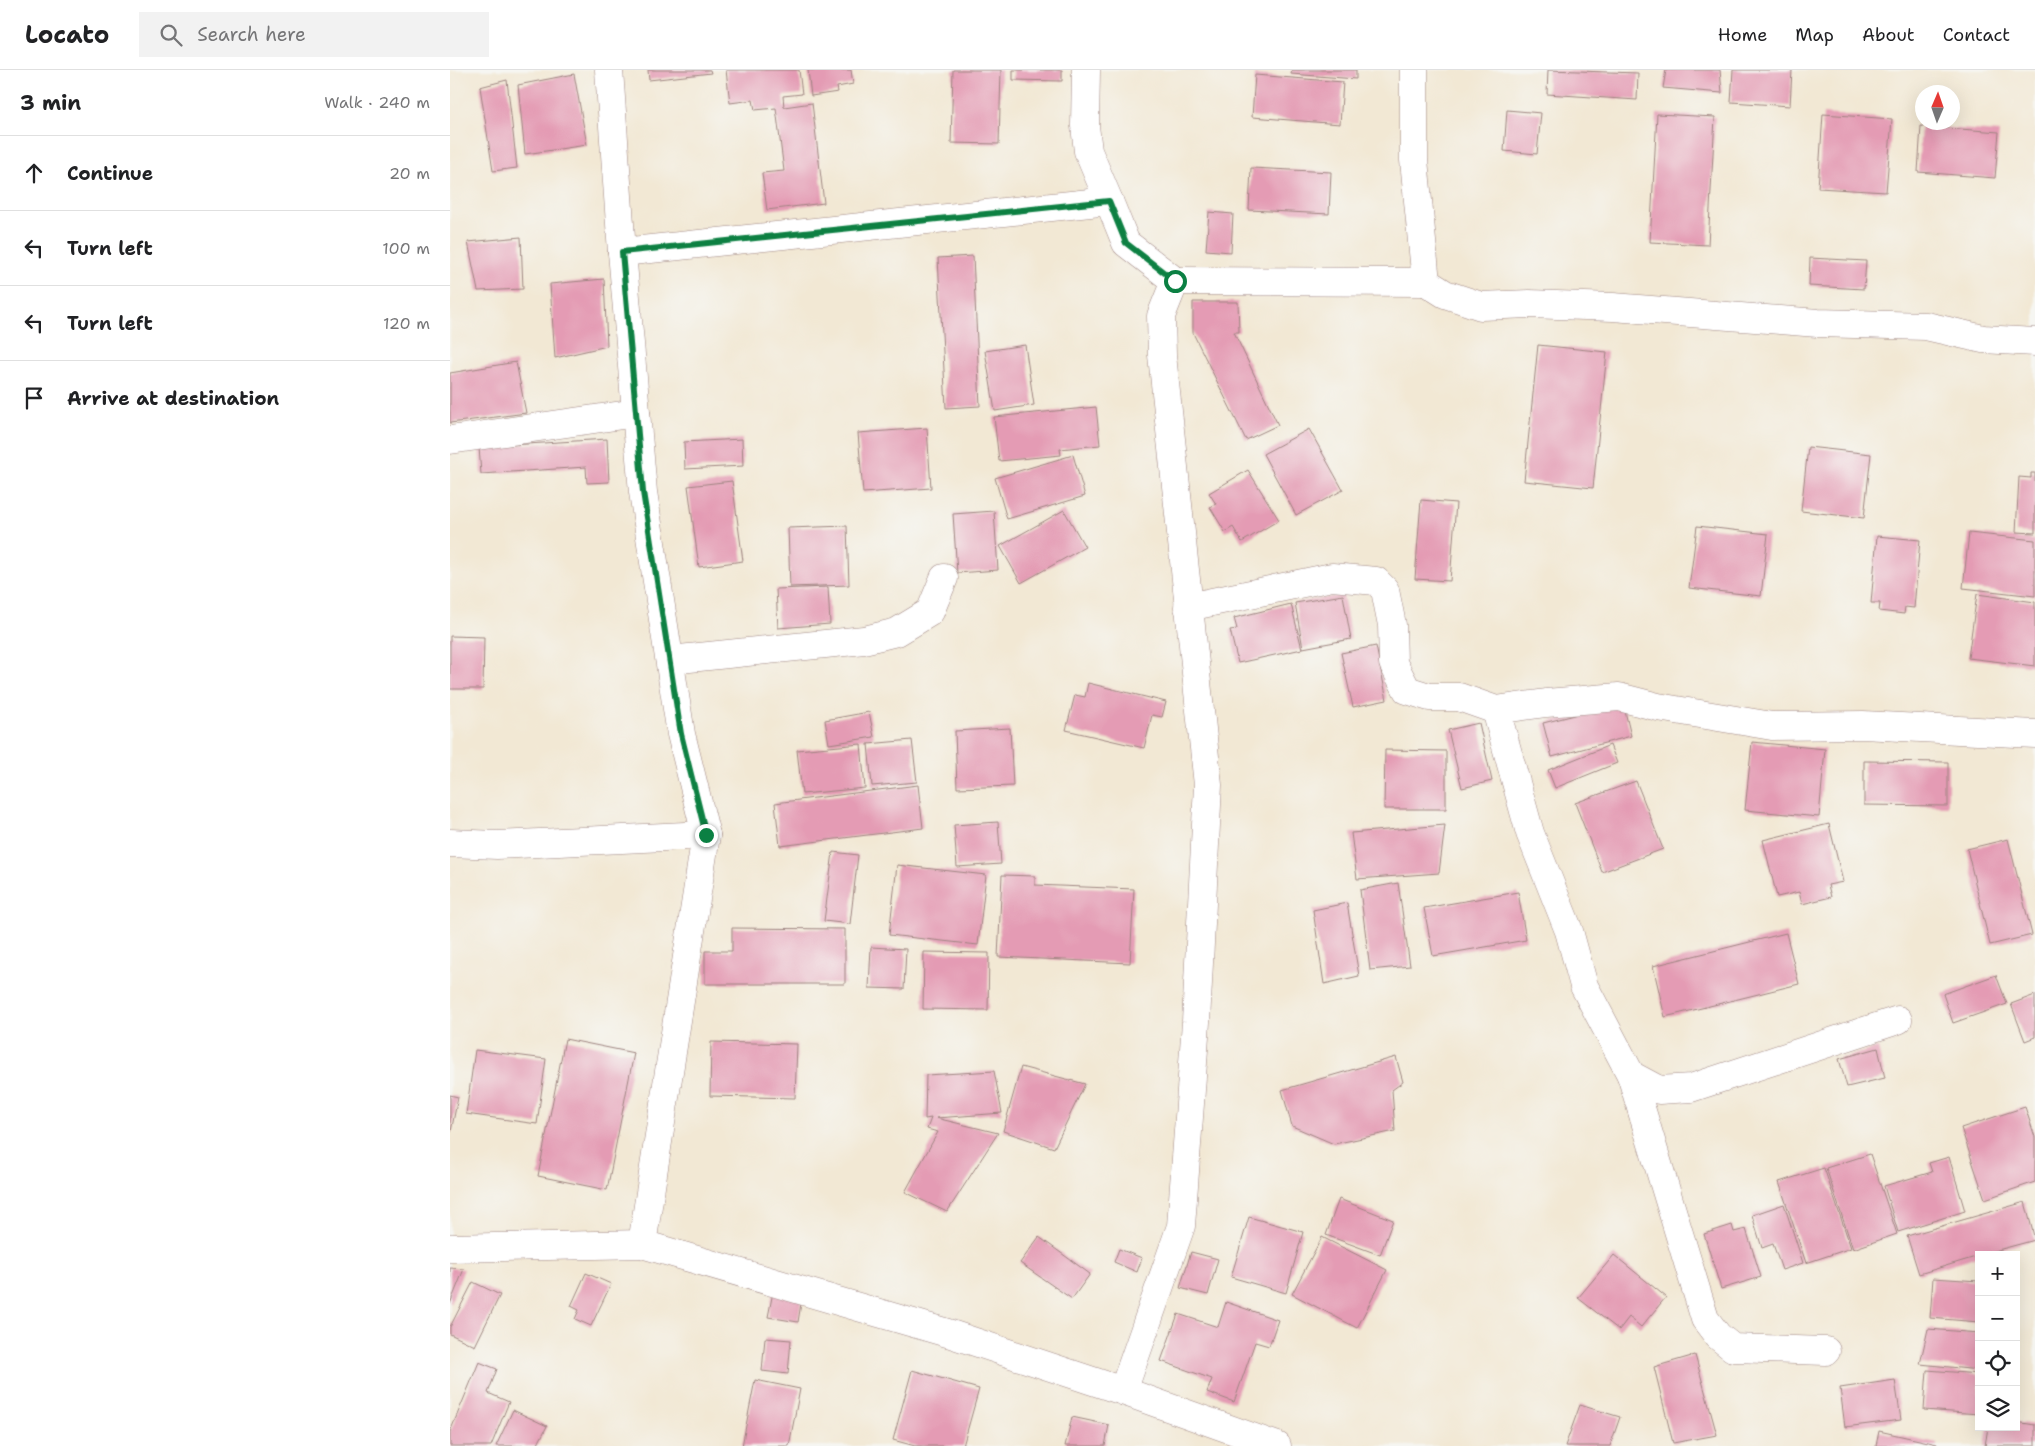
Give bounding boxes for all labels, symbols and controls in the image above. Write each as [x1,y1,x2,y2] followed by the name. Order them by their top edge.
[139,12,489,57] search box
[25,19,109,51] text: Locato
[157,21,185,49] icon: search
[197,22,306,47] text: Search here
[1718,23,1767,47] text: Home
[1795,23,1834,47] text: Map
[1862,23,1915,47] text: About
[1943,23,2010,47] text: Contact
[1915,85,1960,130] north arrow
[20,89,81,117] text: 3 min
[324,92,430,113] text: Walk · 240 m
[20,159,48,187] icon: ahead
[67,161,153,186] text: Continue
[389,163,430,184] text: 20 m
[20,234,48,262] icon: left
[67,236,153,261] text: Turn left
[382,238,430,259] text: 100 m
[1164,270,1187,293] route start
[20,309,48,337] icon: left
[67,311,153,336] text: Turn left
[383,313,430,334] text: 120 m
[20,384,48,412] icon: arrive
[67,386,279,411] text: Arrive at destination
[695,824,718,847] route end
[1975,1251,2020,1431] map controls
[1975,1251,2020,1296] button: +
[1975,1296,2020,1341] button: −
[1975,1341,2020,1386] button: locate
[1975,1386,2020,1431] button: layers

